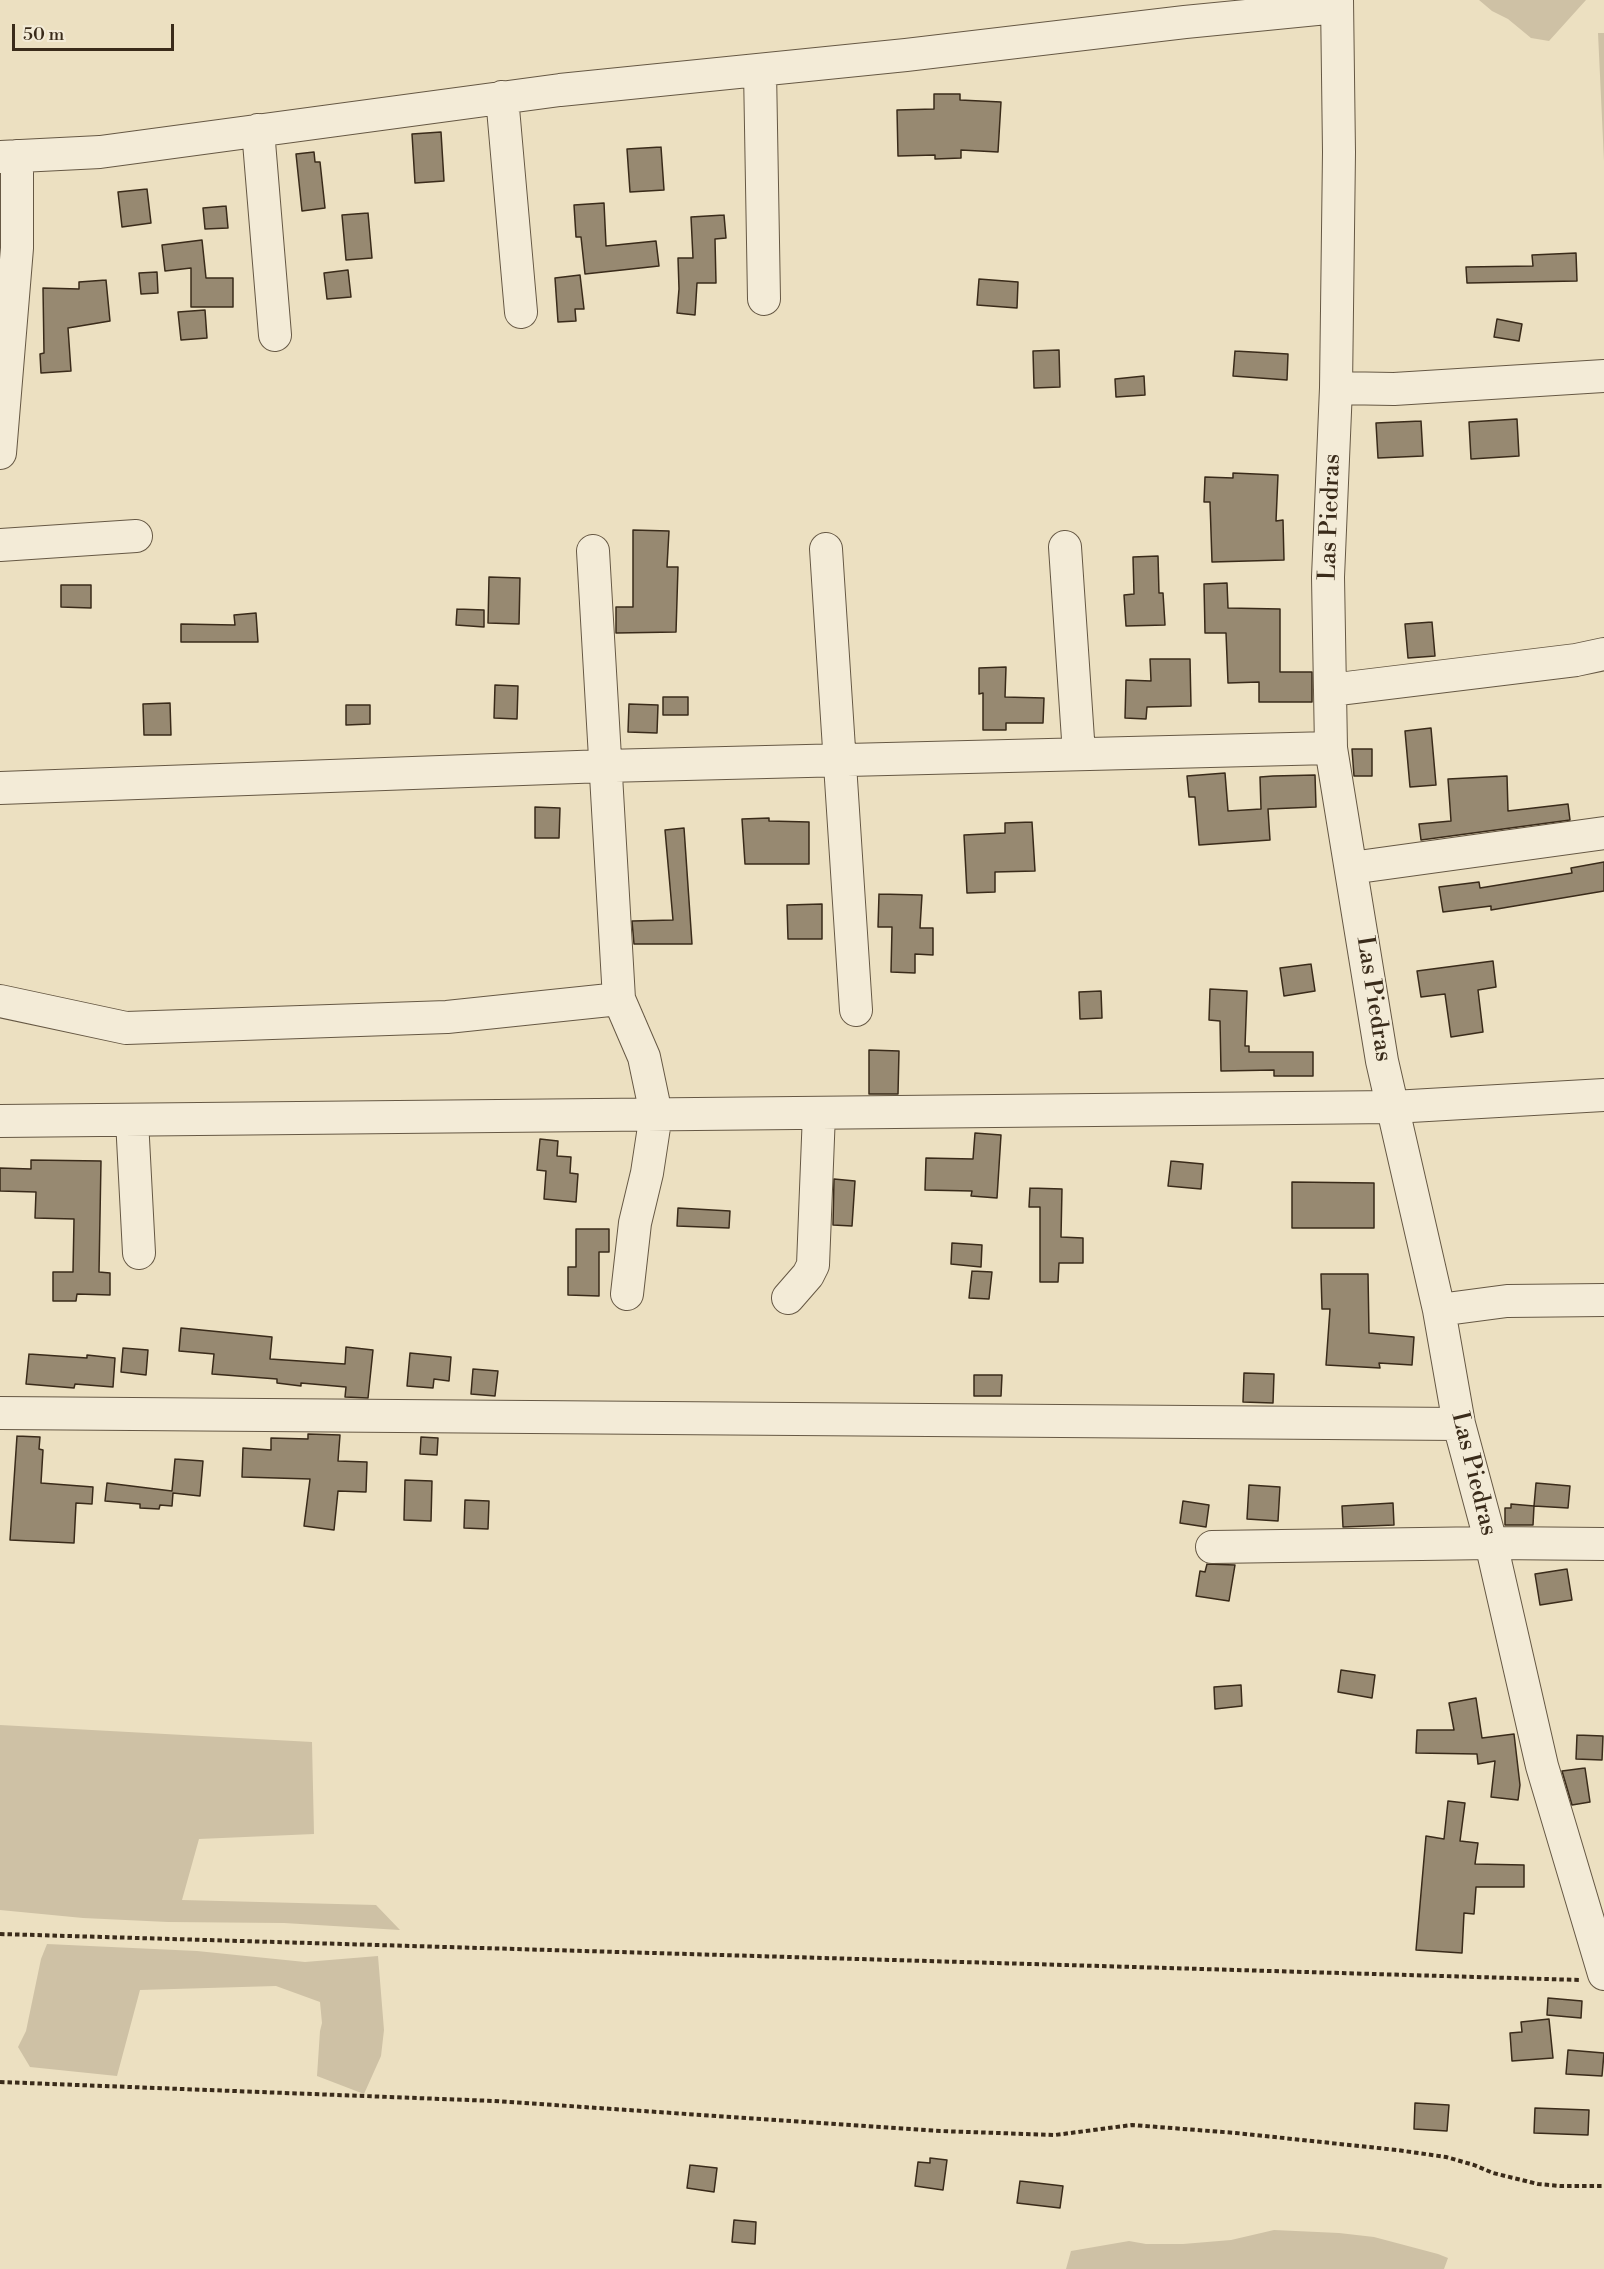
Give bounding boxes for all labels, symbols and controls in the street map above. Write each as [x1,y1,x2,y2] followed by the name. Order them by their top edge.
[15,12,177,50] scale bar
[23,23,64,46] text: 50 m
[1314,453,1348,581] street label: Las Piedras
[1349,934,1397,1064] street label: Las Piedras
[1444,1409,1502,1539] street label: Las Piedras

